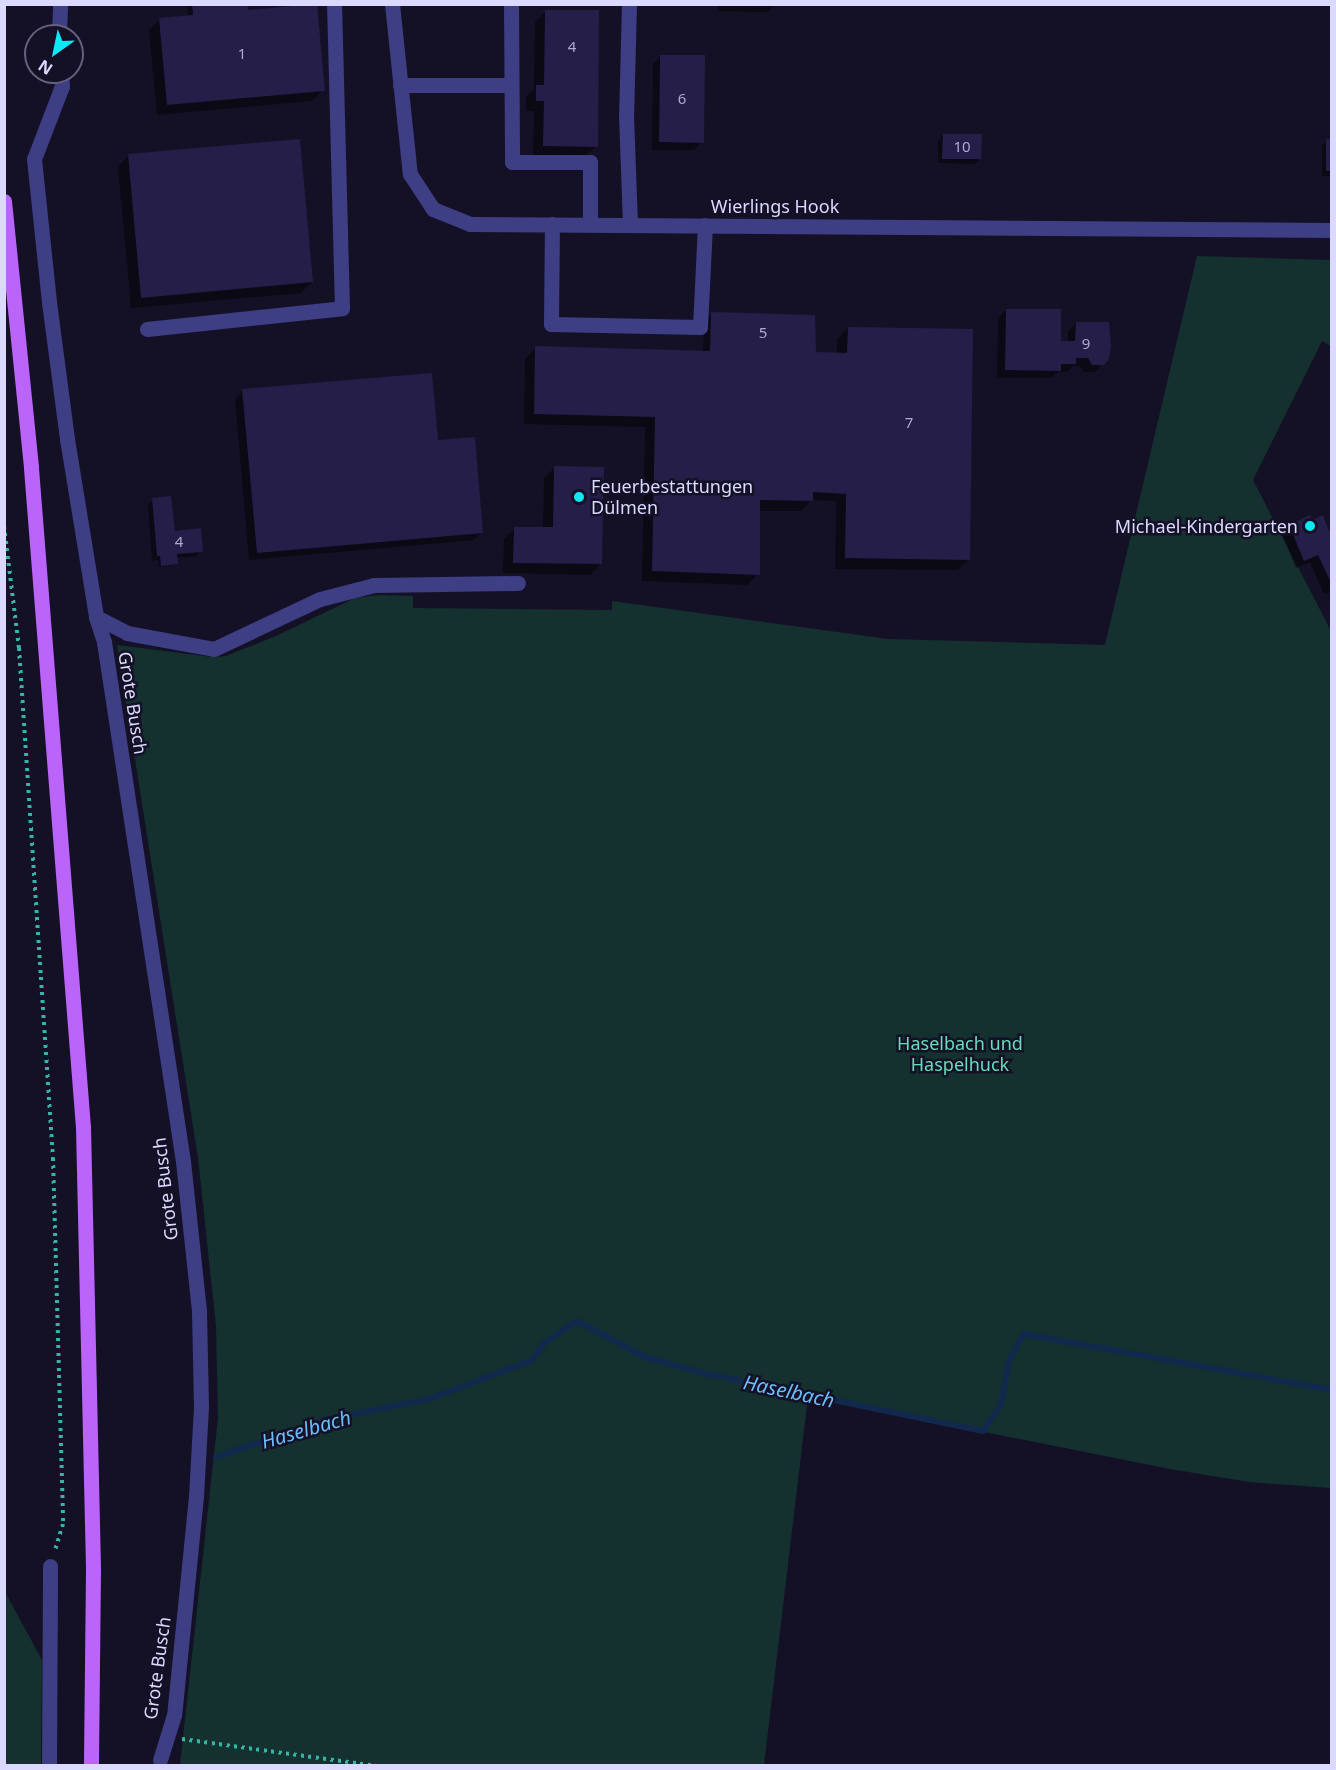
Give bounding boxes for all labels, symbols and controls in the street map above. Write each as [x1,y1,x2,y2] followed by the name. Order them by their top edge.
[24,24,84,84] north arrow
[568,38,576,56] house number: 4
[238,45,246,63] house number: 1
[34,55,57,80] text: N
[678,90,686,108] house number: 6
[953,138,971,156] house number: 10
[711,195,839,217] street label: Wierlings Hook
[759,324,767,342] house number: 5
[1082,335,1090,353] house number: 9
[905,414,913,432] house number: 7
[591,476,753,518] place label: Feuerbestattungen Dülmen
[572,490,586,504] marker: Feuerbestattungen Dülmen
[1115,515,1298,537] place label: Michael-Kindergarten
[1303,519,1317,533] marker: Michael-Kindergarten
[175,533,183,551] house number: 4
[114,650,152,756] street label: Grote Busch
[897,1033,1023,1076] park label: Haselbach und Haspelhuck
[148,1136,182,1242] street label: Grote Busch
[741,1370,837,1412] water label: Haselbach
[258,1405,354,1453] water label: Haselbach
[139,1615,175,1721] street label: Grote Busch

